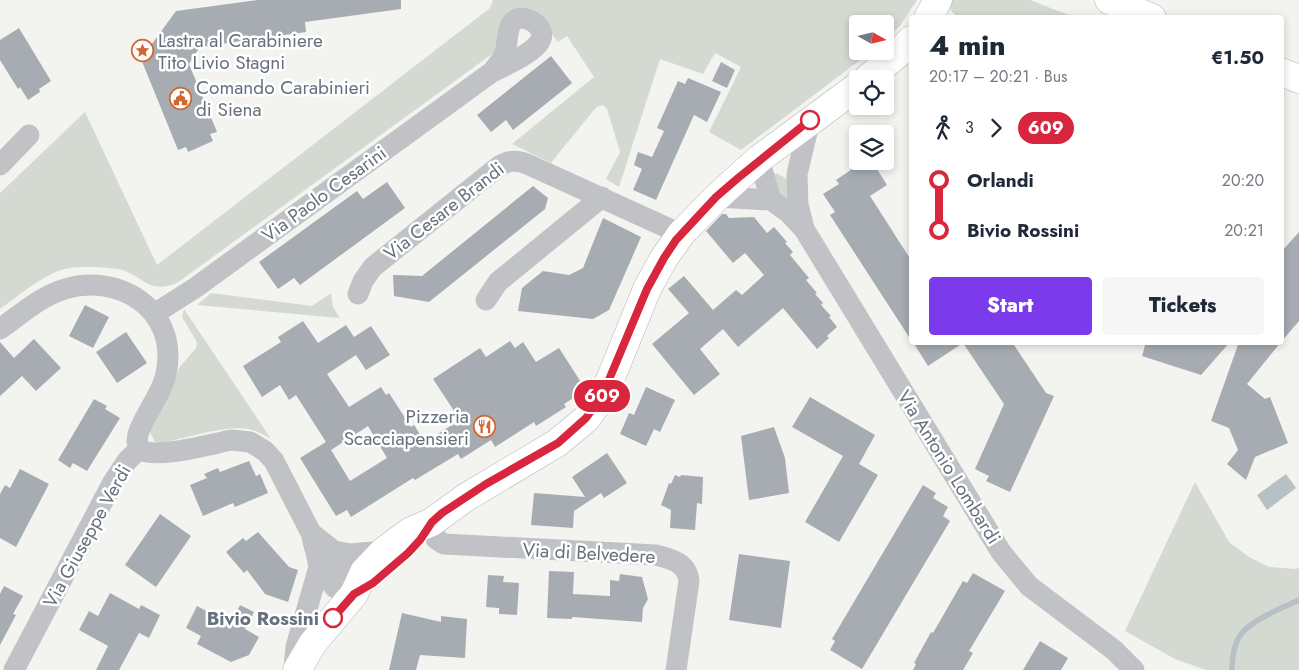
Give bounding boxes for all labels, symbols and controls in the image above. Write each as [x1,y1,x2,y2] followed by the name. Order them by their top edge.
[849,15,894,60] north arrow
[849,15,894,170] map controls
[929,25,1006,66] text: 4 min
[158,27,323,76] place label: Lastra al Carabiniere Tito Livio Stagni
[130,39,154,63] place icon: Lastra al Carabiniere Tito Livio Stagni
[1211,44,1264,71] text: €1.50
[929,65,1068,88] text: 20:17 – 20:21 · Bus
[849,70,894,115] button: locate
[196,74,370,123] place label: Comando Carabinieri di Siena
[168,86,192,110] public building icon: Comando Carabinieri di Siena
[800,110,820,130] unlabelled marker
[929,114,957,142] icon: walk
[982,114,1010,142] icon: forward
[1028,115,1064,141] text: 609
[965,116,974,139] text: 3
[849,125,894,170] button: layers
[256,140,392,248] street label: Via Paolo Cesarini
[378,156,510,266] street label: Via Cesare Brandi
[967,167,1034,194] text: Orlandi
[1222,169,1264,192] text: 20:20
[967,217,1079,244] text: Bivio Rossini
[1224,219,1264,242] text: 20:21
[929,277,1092,335] button: Start
[1102,277,1264,335] button: Tickets
[573,380,631,412] line badge: 609
[584,383,620,409] text: 609
[891,385,1007,549] street label: Via Antonio Lombardi
[344,403,469,452] place label: Pizzeria Scacciapensieri
[473,415,497,439] restaurant icon: Pizzeria Scacciapensieri
[36,460,138,612] street label: Via Giuseppe Verdi
[522,536,656,570] street label: Via di Belvedere
[207,605,319,632] place label: Bivio Rossini
[323,608,343,628] marker: Bivio Rossini

